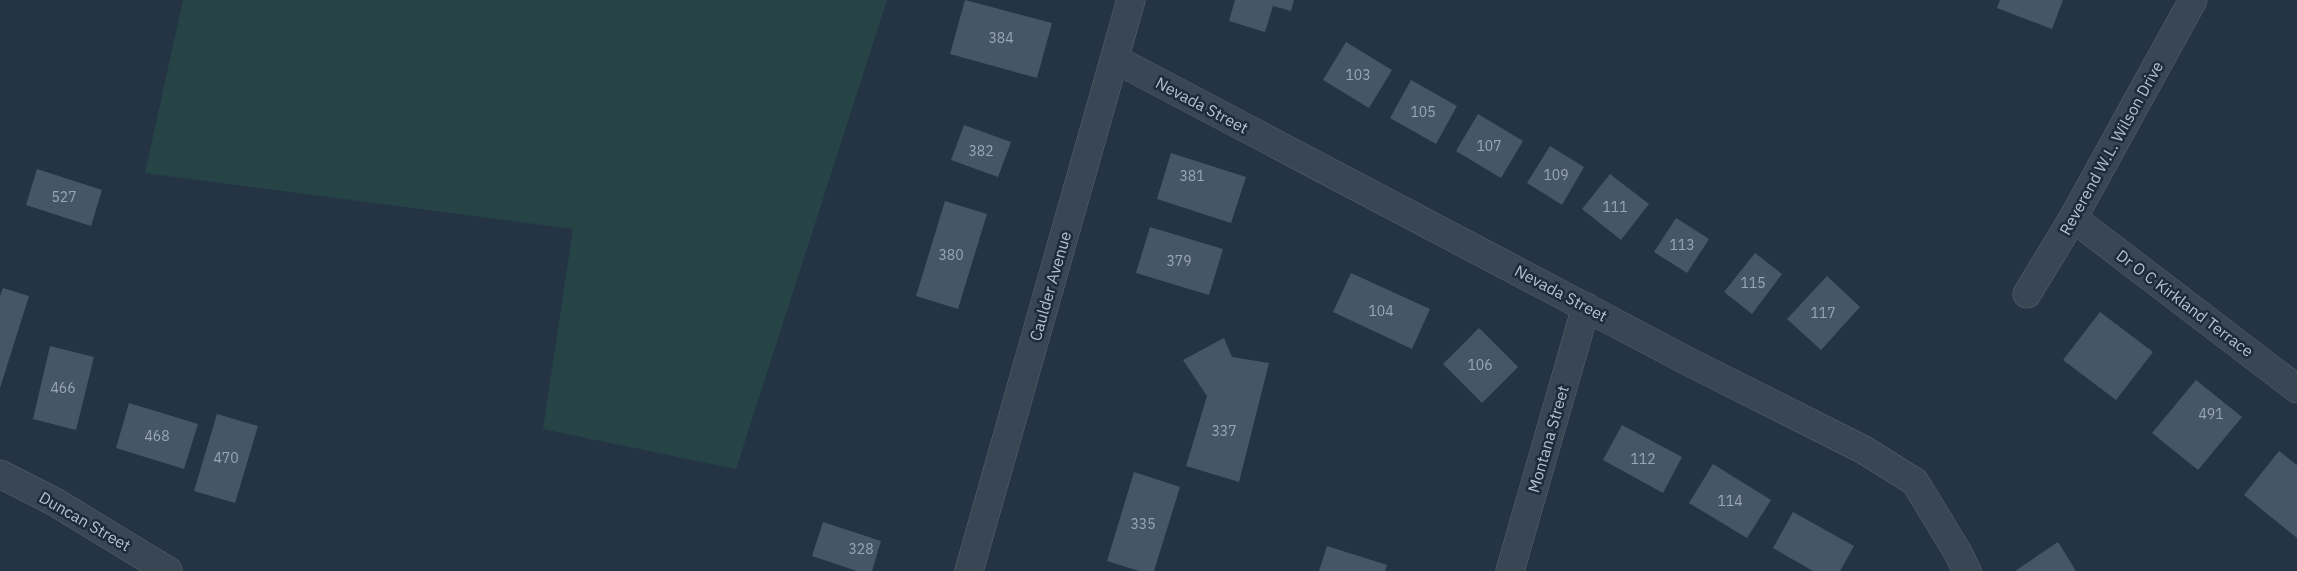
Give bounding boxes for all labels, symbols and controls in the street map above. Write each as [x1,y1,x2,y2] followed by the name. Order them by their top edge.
[988,29,1014,47] house number: 384
[2055,57,2167,239] street label: Reverend W.L. Wilson Drive
[1345,66,1371,84] house number: 103
[1152,72,1252,138] street label: Nevada Street
[1410,103,1436,121] house number: 105
[1476,137,1502,155] house number: 107
[968,142,994,160] house number: 382
[1543,166,1569,184] house number: 109
[1179,167,1205,185] house number: 381
[51,188,77,206] house number: 527
[1602,198,1628,216] house number: 111
[1025,229,1075,343] street label: Caulder Avenue
[1669,236,1695,254] house number: 113
[2112,245,2258,361] street label: Dr O C Kirkland Terrace
[938,246,964,264] house number: 380
[1166,252,1192,270] house number: 379
[1511,260,1611,326] street label: Nevada Street
[1740,274,1766,292] house number: 115
[1368,302,1394,320] house number: 104
[1810,304,1836,322] house number: 117
[1467,356,1493,374] house number: 106
[50,379,76,397] house number: 466
[1523,383,1573,495] street label: Montana Street
[2198,405,2224,423] house number: 491
[1211,422,1237,440] house number: 337
[144,427,170,445] house number: 468
[213,449,239,467] house number: 470
[1630,450,1656,468] house number: 112
[36,487,134,555] street label: Duncan Street
[1717,492,1743,510] house number: 114
[1130,515,1156,533] house number: 335
[848,540,874,558] house number: 328

